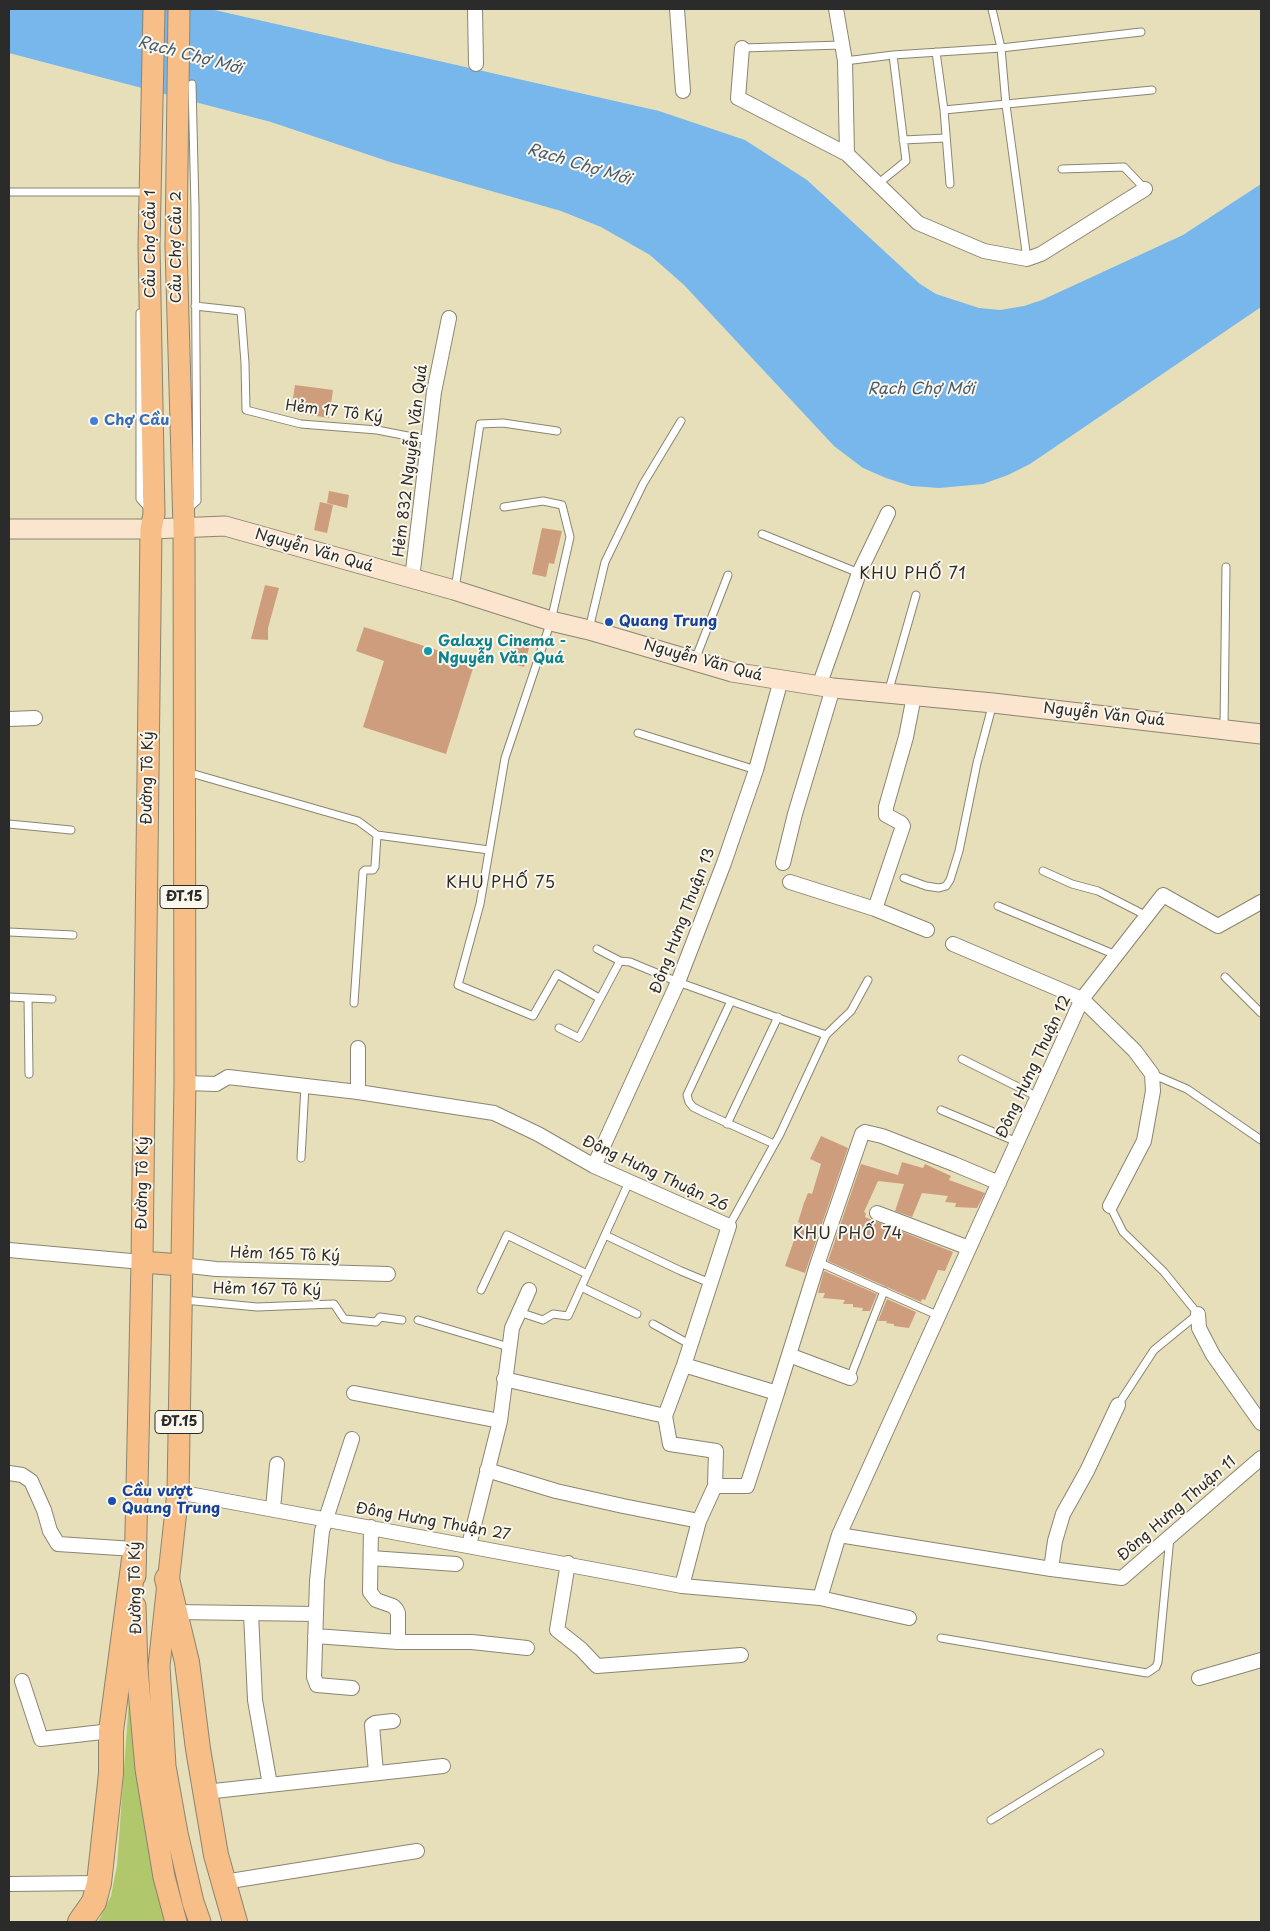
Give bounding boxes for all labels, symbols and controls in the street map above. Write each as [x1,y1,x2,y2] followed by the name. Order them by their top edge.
[136,33,244,79] water label: Rạch Chợ Mới
[525,140,633,190] water label: Rạch Chợ Mới
[142,190,160,298] street label: Cầu Chợ Cầu 1
[168,191,186,303] street label: Cầu Chợ Cầu 2
[390,364,432,558] street label: Hẻm 832 Nguyễn Văn Quá
[867,380,975,400] water label: Rạch Chợ Mới
[284,397,384,427] street label: Hẻm 17 Tô Ký
[104,412,169,430] place label: Chợ Cầu
[88,415,100,427] marker: Chợ Cầu
[253,526,375,576] street label: Nguyễn Văn Quá
[858,565,968,585] district label: KHU PHỐ 71
[619,613,717,631] place label: Quang Trung
[603,616,615,628] marker: Quang Trung
[438,633,566,668] place label: Galaxy Cinema - Nguyễn Văn Quá
[642,637,764,685] street label: Nguyễn Văn Quá
[422,645,434,657] marker: Galaxy Cinema - Nguyễn Văn Quá
[1042,700,1166,730] street label: Nguyễn Văn Quá
[138,731,158,825] street label: Đường Tô Ký
[647,845,719,997] street label: Đông Hưng Thuận 13
[445,874,557,894] district label: KHU PHỐ 75
[160,886,208,909] road number: ĐT.15
[993,993,1075,1141] street label: Đông Hưng Thuận 12
[579,1132,731,1216] street label: Đông Hưng Thuận 26
[133,1136,153,1230] street label: Đường Tô Ký
[791,1225,905,1245] district label: KHU PHỐ 74
[230,1244,340,1266] street label: Hẻm 165 Tô Ký
[213,1280,321,1300] street label: Hẻm 167 Tô Ký
[155,1410,203,1434] road number: ĐT.15
[1114,1453,1240,1565] street label: Đông Hưng Thuận 11
[122,1483,220,1518] place label: Cầu vượt Quang Trung
[106,1495,118,1507] marker: Cầu vượt Quang Trung
[354,1500,512,1544] street label: Đông Hưng Thuận 27
[126,1541,146,1635] street label: Đường Tô Ký

